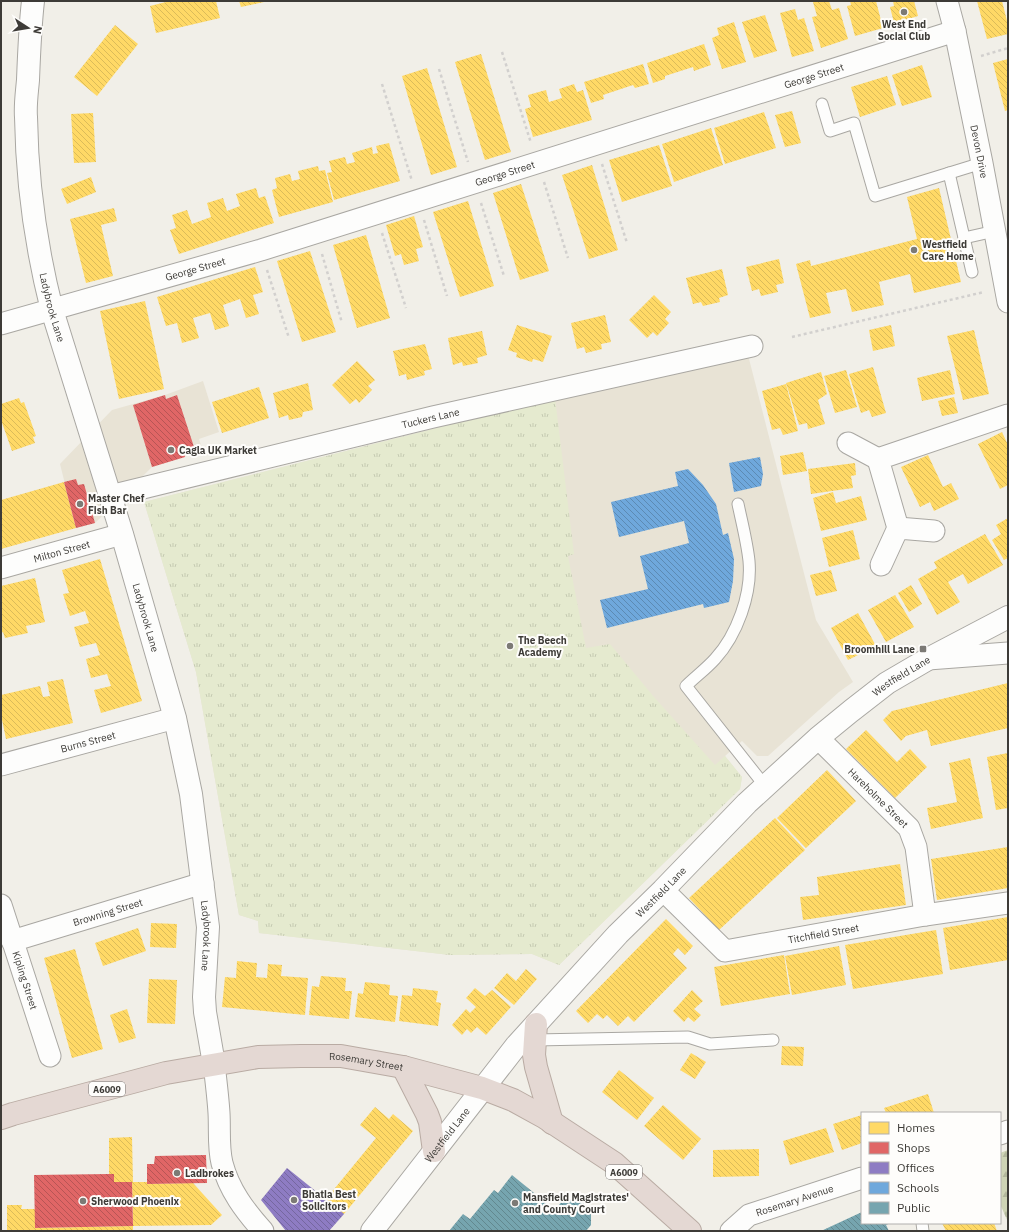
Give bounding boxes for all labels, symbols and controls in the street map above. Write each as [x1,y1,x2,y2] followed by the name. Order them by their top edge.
[899,7,909,17] marker: West End Social Club
[8,8,48,48] north arrow
[878,18,930,43] place label: West End Social Club
[30,25,45,35] text: N
[782,60,846,91] street label: George Street
[968,124,991,180] street label: Devon Drive
[473,157,537,189] street label: George Street
[922,238,974,263] place label: Westfield Care Home
[909,245,919,255] marker: Westfield Care Home
[164,254,227,283] street label: George Street
[37,272,68,344] street label: Ladybrook Lane
[400,405,461,431] street label: Tuckers Lane
[179,444,257,457] place label: Cagla UK Market
[166,445,176,455] marker: Cagla UK Market
[88,492,145,517] place label: Master Chef Fish Bar
[75,499,85,509] marker: Master Chef Fish Bar
[32,537,92,565] street label: Milton Street
[130,582,162,654] street label: Ladybrook Lane
[518,634,567,659] place label: The Beech Academy
[505,641,515,651] marker: The Beech Academy
[844,643,915,656] place label: Broomhill Lane
[918,644,928,654] marker: Broomhill Lane
[869,653,933,699] street label: Westfield Lane
[59,728,117,755] street label: Burns Street
[846,765,912,831] street label: Hareholme Street
[633,863,689,920] street label: Westfield Lane
[71,895,145,929] street label: Browning Street
[198,900,214,972] street label: Ladybrook Lane
[787,920,860,946] street label: Titchfield Street
[10,949,41,1011] street label: Kipling Street
[329,1050,405,1073] street label: Rosemary Street
[89,1082,125,1096] road number: A6009
[421,1104,473,1165] street label: Westfield Lane
[861,1112,1001,1224] legend
[897,1120,935,1135] text: Homes
[897,1140,930,1155] text: Shops
[897,1160,935,1175] text: Offices
[606,1165,642,1179] road number: A6009
[185,1167,234,1180] place label: Ladbrokes
[172,1168,182,1178] marker: Ladbrokes
[897,1180,940,1195] text: Schools
[754,1181,835,1219] street label: Rosemary Avenue
[302,1188,356,1213] place label: Bhatia Best Solicitors
[523,1191,629,1216] place label: Mansfield Magistrates' and County Court
[91,1195,180,1208] place label: Sherwood Phoenix
[289,1195,299,1205] marker: Bhatia Best Solicitors
[78,1196,88,1206] marker: Sherwood Phoenix
[510,1198,520,1208] marker: Mansfield Magistrates' and County Court
[897,1200,930,1215] text: Public

